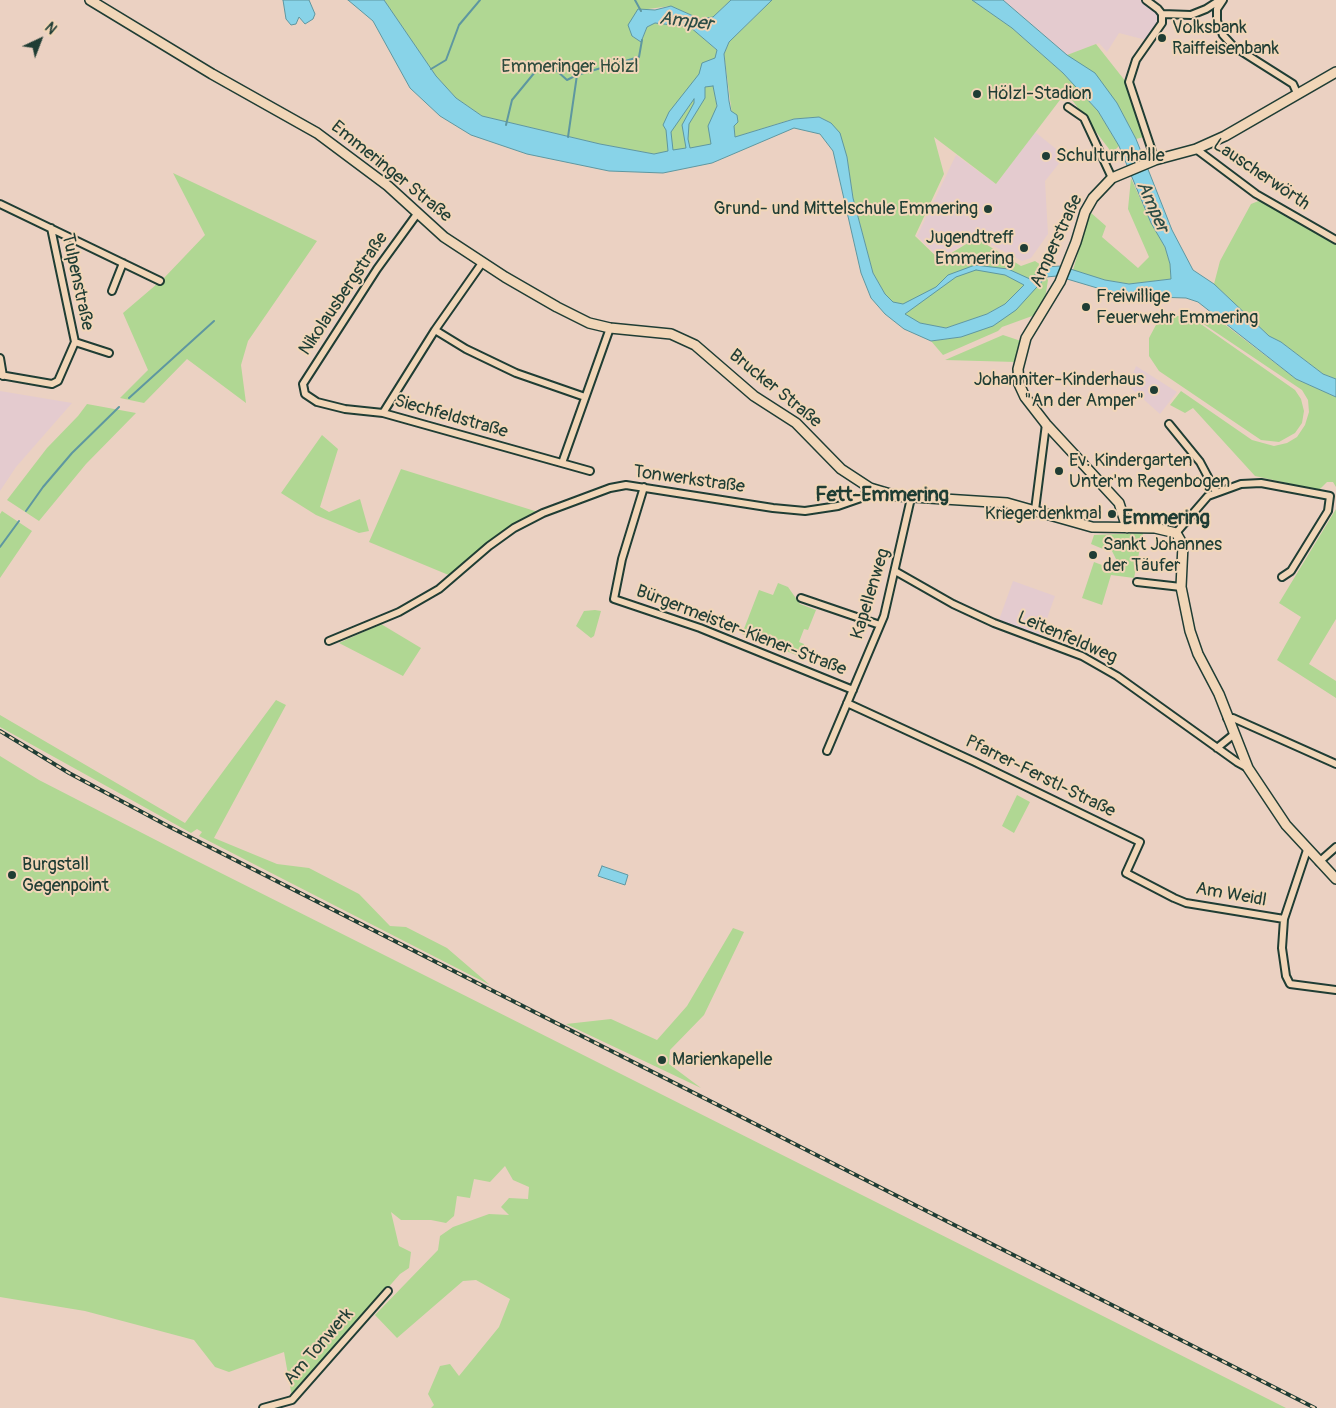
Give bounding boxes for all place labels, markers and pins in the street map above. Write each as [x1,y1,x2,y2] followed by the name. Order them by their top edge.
[1172,17,1279,59] place label: Volksbank Raiffeisenbank
[1156,32,1168,44] marker: Volksbank Raiffeisenbank
[987,83,1092,105] place label: Hölzl-Stadion
[971,88,983,100] marker: Hölzl-Stadion
[1056,145,1165,167] place label: Schulturnhalle
[1040,150,1052,162] marker: Schulturnhalle
[714,198,978,220] place label: Grund- und Mittelschule Emmering
[982,203,994,215] marker: Grund- und Mittelschule Emmering
[926,227,1014,270] place label: Jugendtreff Emmering
[1018,242,1030,254] marker: Jugendtreff Emmering
[1096,286,1258,328] place label: Freiwillige Feuerwehr Emmering
[1080,301,1092,313] marker: Freiwillige Feuerwehr Emmering
[974,369,1144,412] place label: Johanniter-Kinderhaus "An der Amper"
[1148,384,1160,396] marker: Johanniter-Kinderhaus "An der Amper"
[1069,450,1230,492] place label: Ev. Kindergarten Unter'm Regenbogen
[1053,465,1065,477] marker: Ev. Kindergarten Unter'm Regenbogen
[985,503,1102,525] place label: Kriegerdenkmal
[1106,508,1118,520] marker: Kriegerdenkmal
[1103,534,1222,576] place label: Sankt Johannes der Täufer
[1087,549,1099,561] marker: Sankt Johannes der Täufer
[22,854,109,896] place label: Burgstall Gegenpoint
[6,869,18,881] marker: Burgstall Gegenpoint
[672,1049,772,1071] place label: Marienkapelle
[656,1054,668,1066] marker: Marienkapelle

